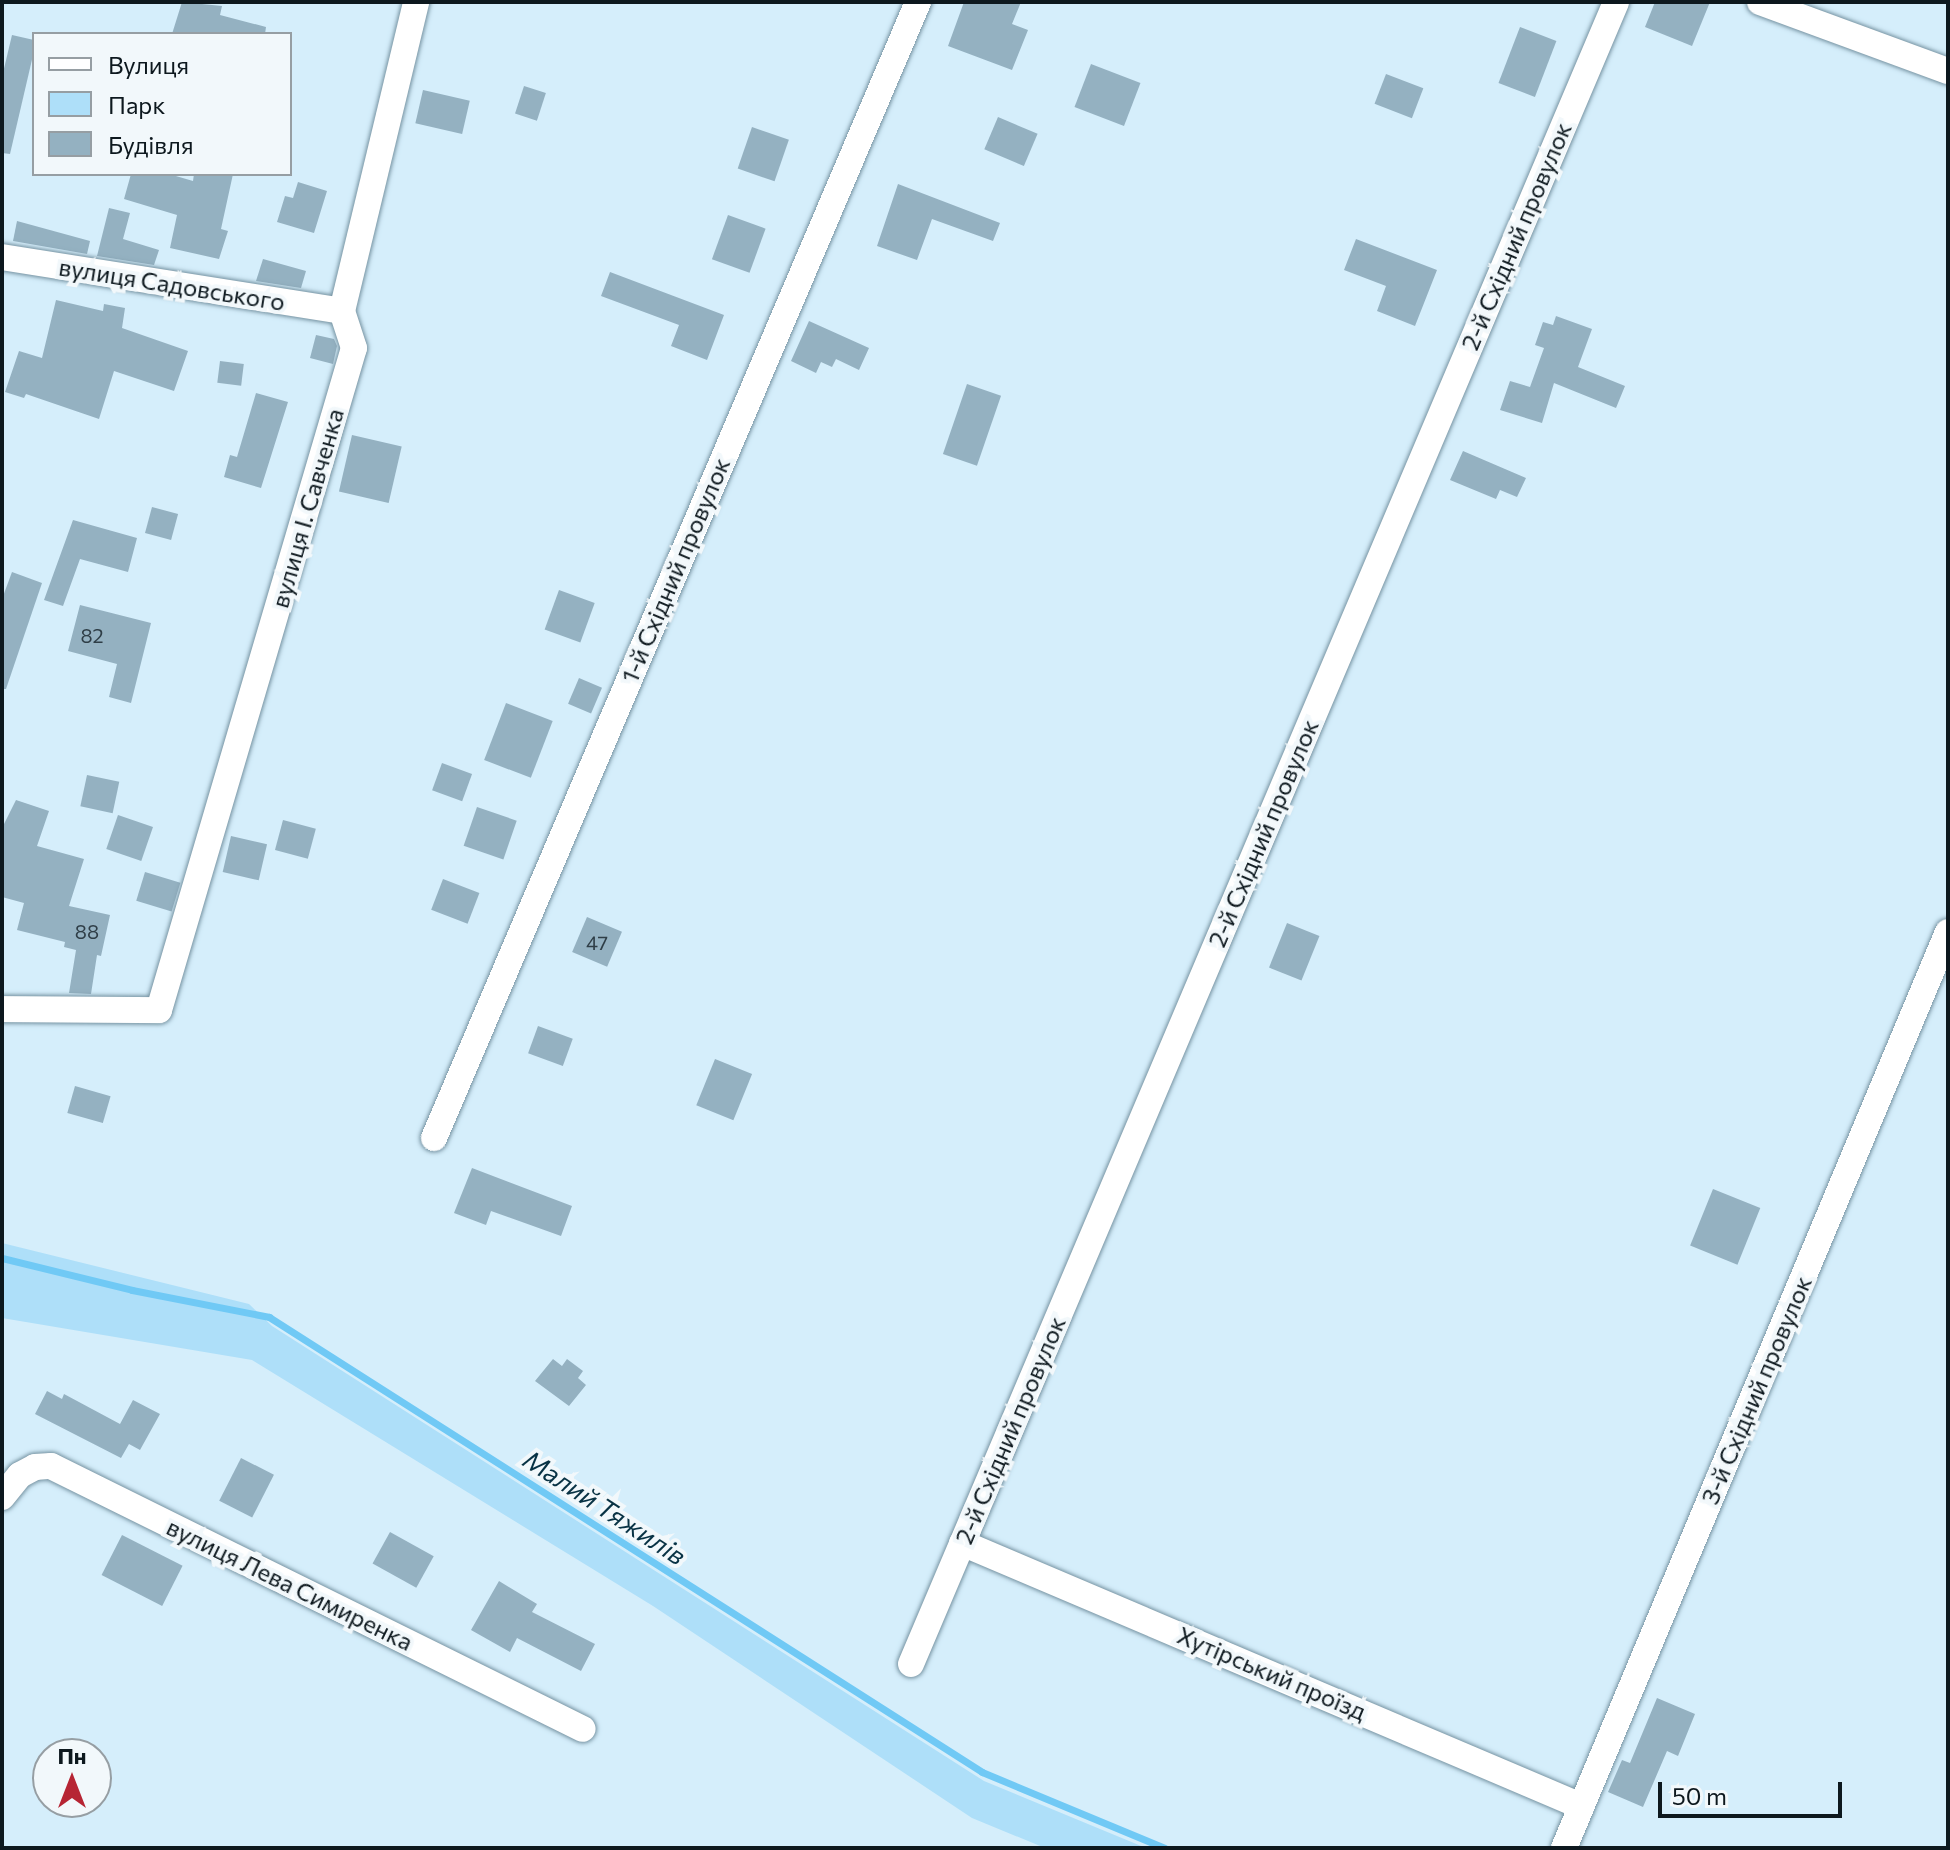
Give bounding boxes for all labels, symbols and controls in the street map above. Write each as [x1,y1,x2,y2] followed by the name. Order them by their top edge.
[32,32,292,176] legend
[108,50,189,79] text: Вулиця
[108,90,165,119] text: Парк
[1455,118,1577,354] street label: 2-й Східний провулок
[108,130,194,159] text: Будівля
[57,252,287,316] street label: вулиця Садовського
[265,405,349,611] street label: вулиця І. Савченка
[615,453,735,687] street label: 1-й Східний провулок
[80,623,104,647] house number: 82
[1202,715,1324,951] street label: 2-й Східний провулок
[75,919,99,943] house number: 88
[586,930,608,954] house number: 47
[1695,1272,1817,1508] street label: 3-й Східний провулок
[949,1312,1071,1548] street label: 2-й Східний провулок
[518,1443,692,1571] water label: Малий Тяжилів
[162,1512,418,1656] street label: вулиця Лева Симиренка
[1173,1620,1371,1726] street label: Хутірський проїзд
[32,1738,112,1818] north arrow
[57,1742,87,1769] text: Пн
[1662,1766,1846,1816] scale bar
[1672,1781,1727,1810] text: 50 m

